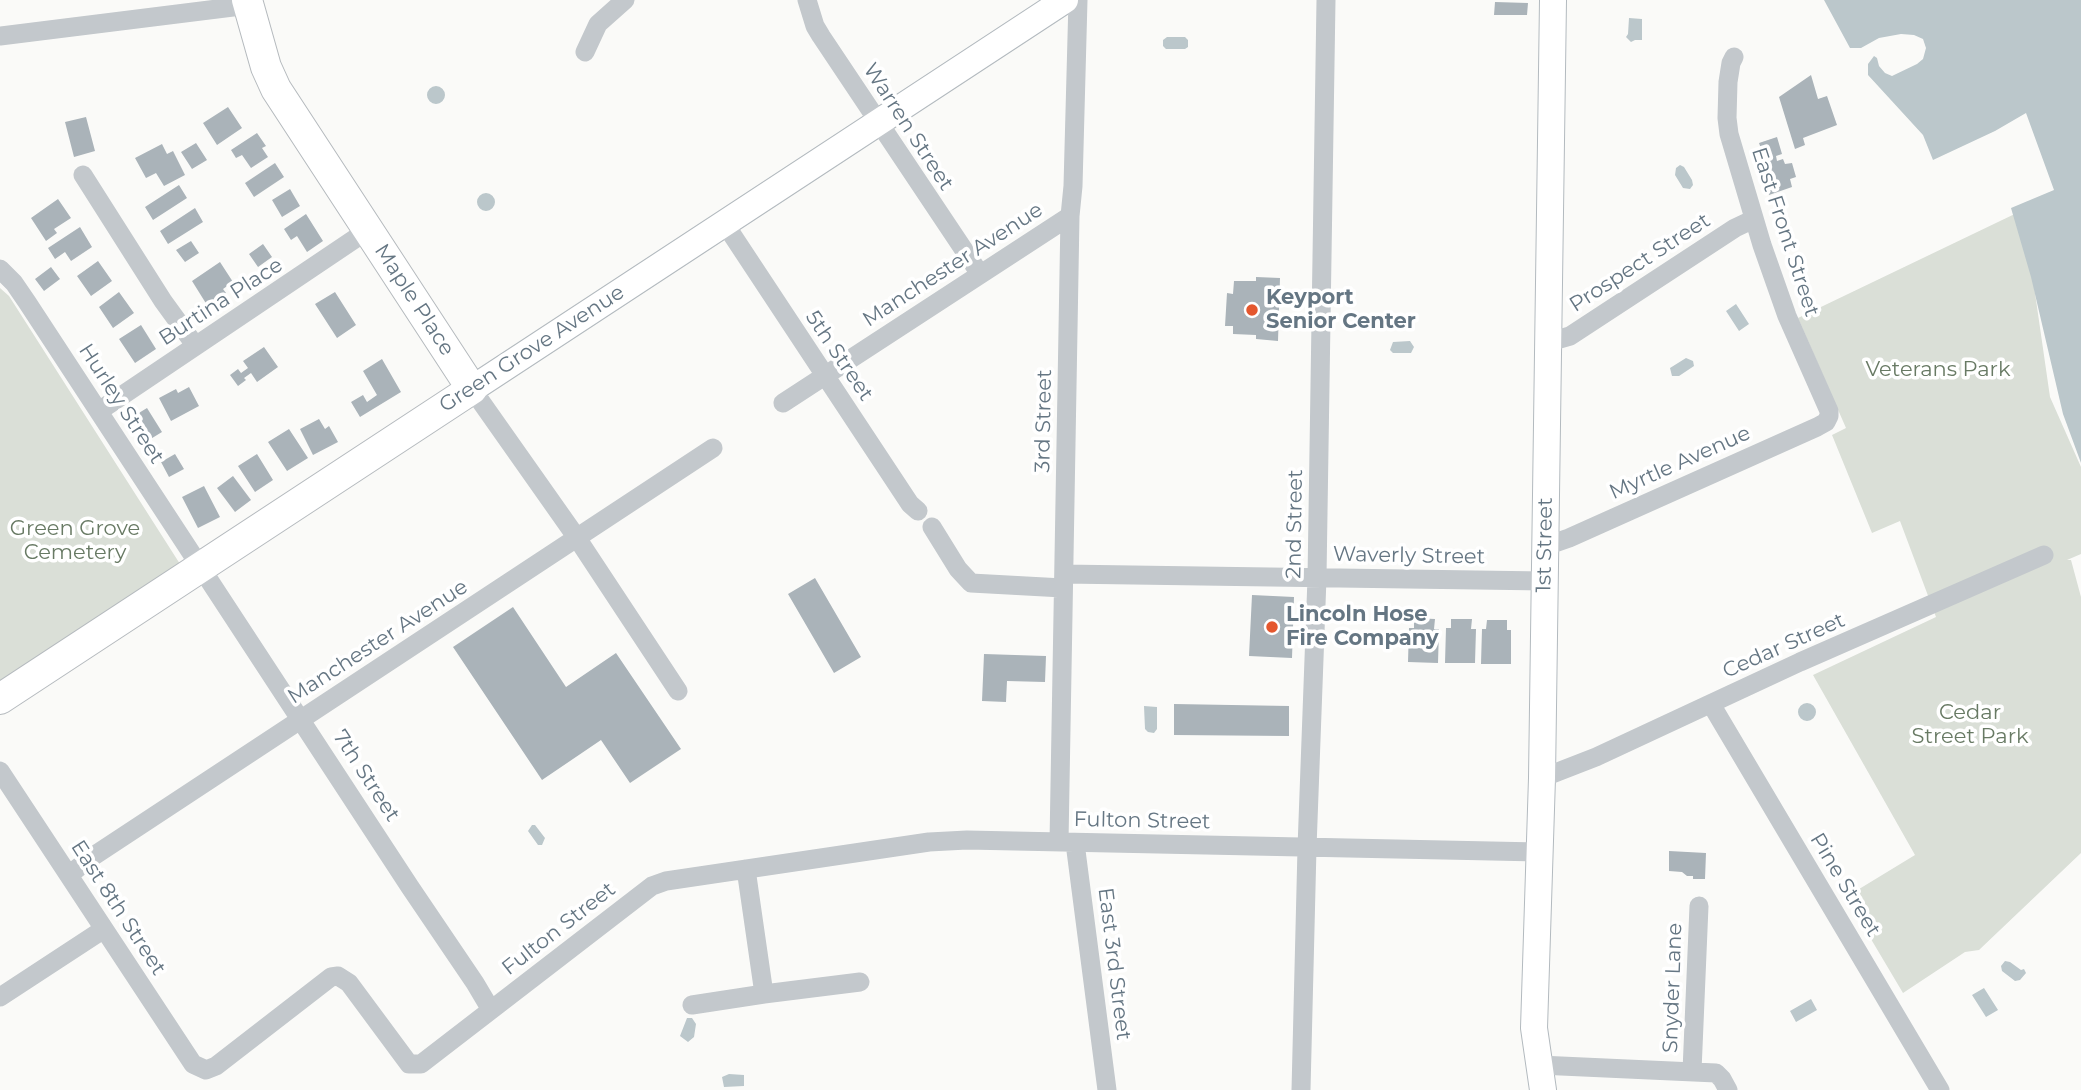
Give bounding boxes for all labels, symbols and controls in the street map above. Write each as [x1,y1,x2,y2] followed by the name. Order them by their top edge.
[857,59,959,195] street label: Warren Street
[1746,144,1824,320] street label: East Front Street
[858,197,1048,333] street label: Manchester Avenue
[1565,208,1715,318] street label: Prospect Street
[369,239,459,361] street label: Maple Place
[154,253,288,351] street label: Burtina Place
[435,280,629,418] street label: Green Grove Avenue
[1266,285,1416,335] place label: Keyport Senior Center
[1244,302,1260,318] marker: Keyport Senior Center
[800,306,878,406] street label: 5th Street
[73,339,169,469] street label: Hurley Street
[1866,357,2010,383] park label: Veterans Park
[1031,369,1057,473] street label: 3rd Street
[1606,421,1754,505] street label: Myrtle Avenue
[1281,469,1309,579] street label: 2nd Street
[1532,497,1558,593] street label: 1st Street
[10,516,140,566] park label: Green Grove Cemetery
[1333,542,1485,570] street label: Waverly Street
[283,574,473,710] street label: Manchester Avenue
[1286,602,1439,652] place label: Lincoln Hose Fire Company
[1719,608,1849,684] street label: Cedar Street
[1264,619,1280,635] marker: Lincoln Hose Fire Company
[1912,700,2028,750] park label: Cedar Street Park
[327,726,405,826] street label: 7th Street
[1073,807,1211,835] street label: Fulton Street
[1804,829,1886,941] street label: Pine Street
[65,836,171,980] street label: East 8th Street
[497,877,621,981] street label: Fulton Street
[1092,886,1136,1042] street label: East 3rd Street
[1658,922,1688,1054] street label: Snyder Lane

